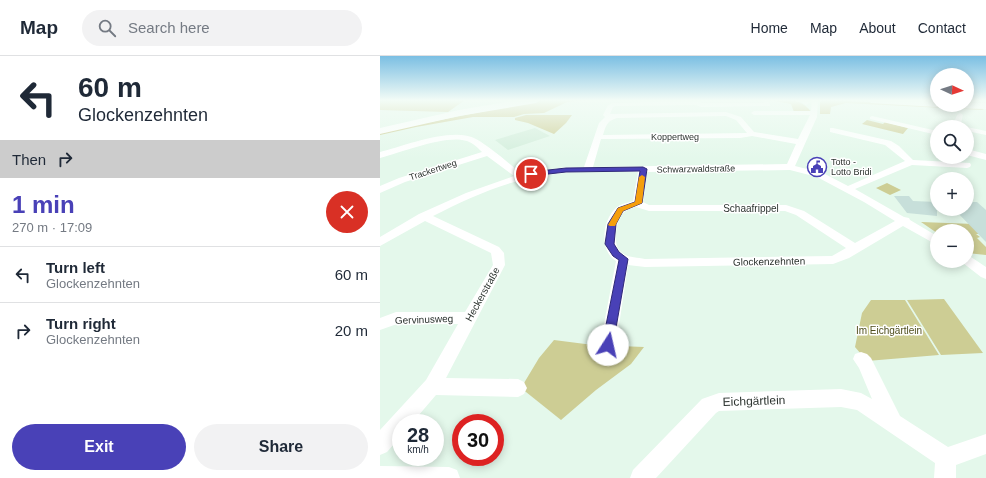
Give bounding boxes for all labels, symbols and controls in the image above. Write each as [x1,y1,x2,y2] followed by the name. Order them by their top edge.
[82,10,362,46] search box
[20,17,58,38] text: Map
[96,17,118,39] icon: search
[128,19,210,36] text: Search here
[751,20,788,36] text: Home
[810,20,837,36] text: Map
[859,20,896,36] text: About
[918,20,966,36] text: Contact
[930,68,974,112] north arrow
[930,68,974,268] map controls
[12,72,64,124] icon: left
[78,72,142,103] text: 60 m
[78,105,208,125] text: Glockenzehnten
[930,120,974,164] button: search
[651,132,699,142] street label: Koppertweg
[54,148,76,170] icon: right
[12,151,46,168] text: Then
[806,156,828,178] public building icon: Totto - Lotto Bridi
[514,157,548,191] pin
[831,157,872,177] place label: Totto - Lotto Bridi
[408,158,458,182] street label: Trackertweg
[520,163,542,185] icon: arrive
[657,163,735,175] street label: Schwarzwaldstraße
[930,172,974,216] button: +
[12,191,75,218] text: 1 min
[326,191,368,233] button: close
[723,203,779,214] street label: Schaafrippel
[12,220,92,235] text: 270 m · 17:09
[930,224,974,268] button: −
[733,255,805,268] street label: Glockenzehnten
[46,259,105,276] text: Turn left
[12,264,34,286] icon: left
[463,265,502,323] street label: Heckerstraße
[335,266,368,283] text: 60 m
[46,276,140,291] text: Glockenzehnten
[395,313,453,326] street label: Gervinusweg
[46,315,116,332] text: Turn right
[12,320,34,342] icon: right
[335,322,368,339] text: 20 m
[587,324,629,366] position arrow
[856,325,922,336] park label: Im Eichgärtlein
[46,332,140,347] text: Glockenzehnten
[722,393,786,409] street label: Eichgärtlein
[452,414,504,466] speed limit sign: 30
[12,424,186,470] button: Exit
[194,424,368,470] button: Share
[407,424,429,446] text: 28
[407,444,429,455] text: km/h

